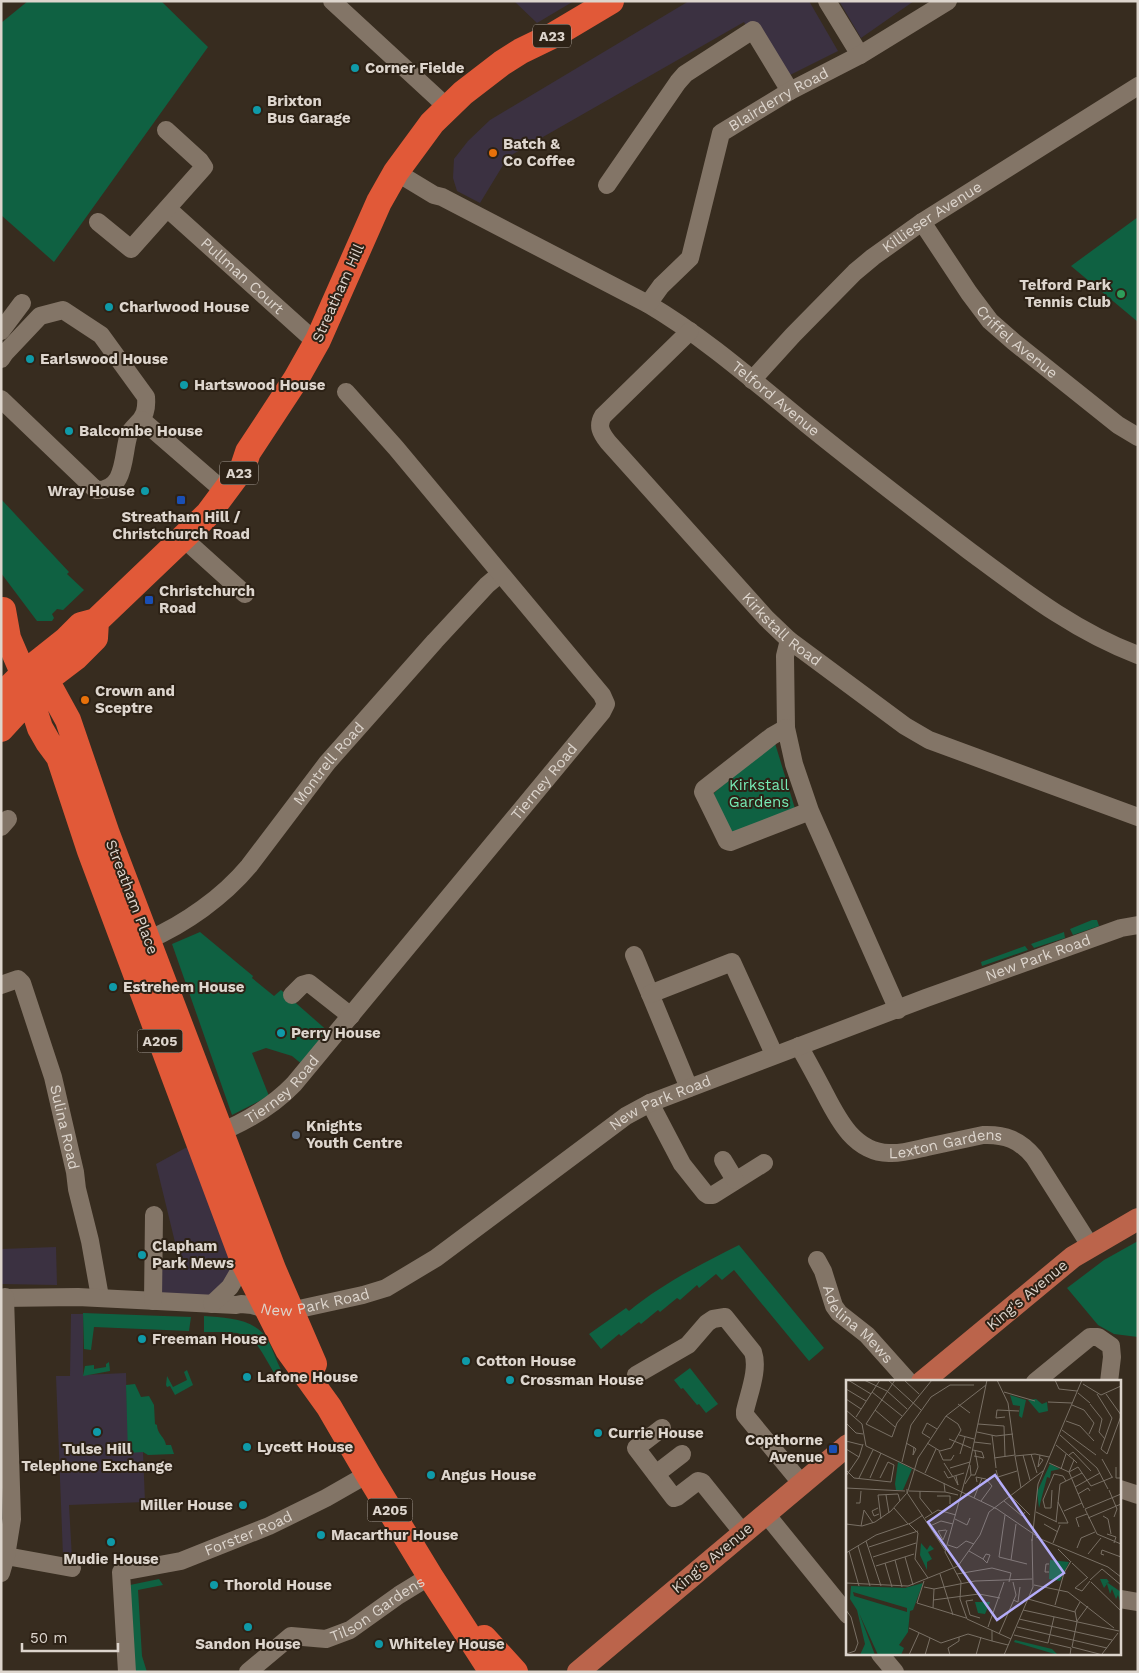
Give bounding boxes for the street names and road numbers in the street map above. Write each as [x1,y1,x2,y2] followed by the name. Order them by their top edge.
[533,24,571,48] road number: A23
[725,64,832,135] street label: Blairderry Road
[879,178,985,256] street label: Killieser Avenue
[197,234,288,318] street label: Pullman Court
[308,240,368,345] street label: Streatham Hill
[972,302,1061,382] street label: Criffel Avenue
[728,357,823,440] street label: Telford Avenue
[220,462,258,484] road number: A23
[738,589,825,670] street label: Kirkstall Road
[289,718,368,809] street label: Montrell Road
[507,740,581,824] street label: Tierney Road
[102,837,162,957] street label: Streatham Place
[983,931,1093,985] street label: New Park Road
[138,1030,182,1052] road number: A205
[242,1052,323,1128] street label: Tierney Road
[606,1072,714,1134] street label: New Park Road
[46,1083,83,1171] street label: Sulina Road
[889,1126,1004,1162] street label: Lexton Gardens
[983,1256,1071,1334] street label: King's Avenue
[819,1283,897,1367] street label: Adelina Mews
[258,1285,372,1320] street label: New Park Road
[368,1498,412,1522] road number: A205
[202,1507,295,1560] street label: Forster Road
[668,1519,756,1597] street label: King's Avenue
[328,1572,428,1646] street label: Tilson Gardens

